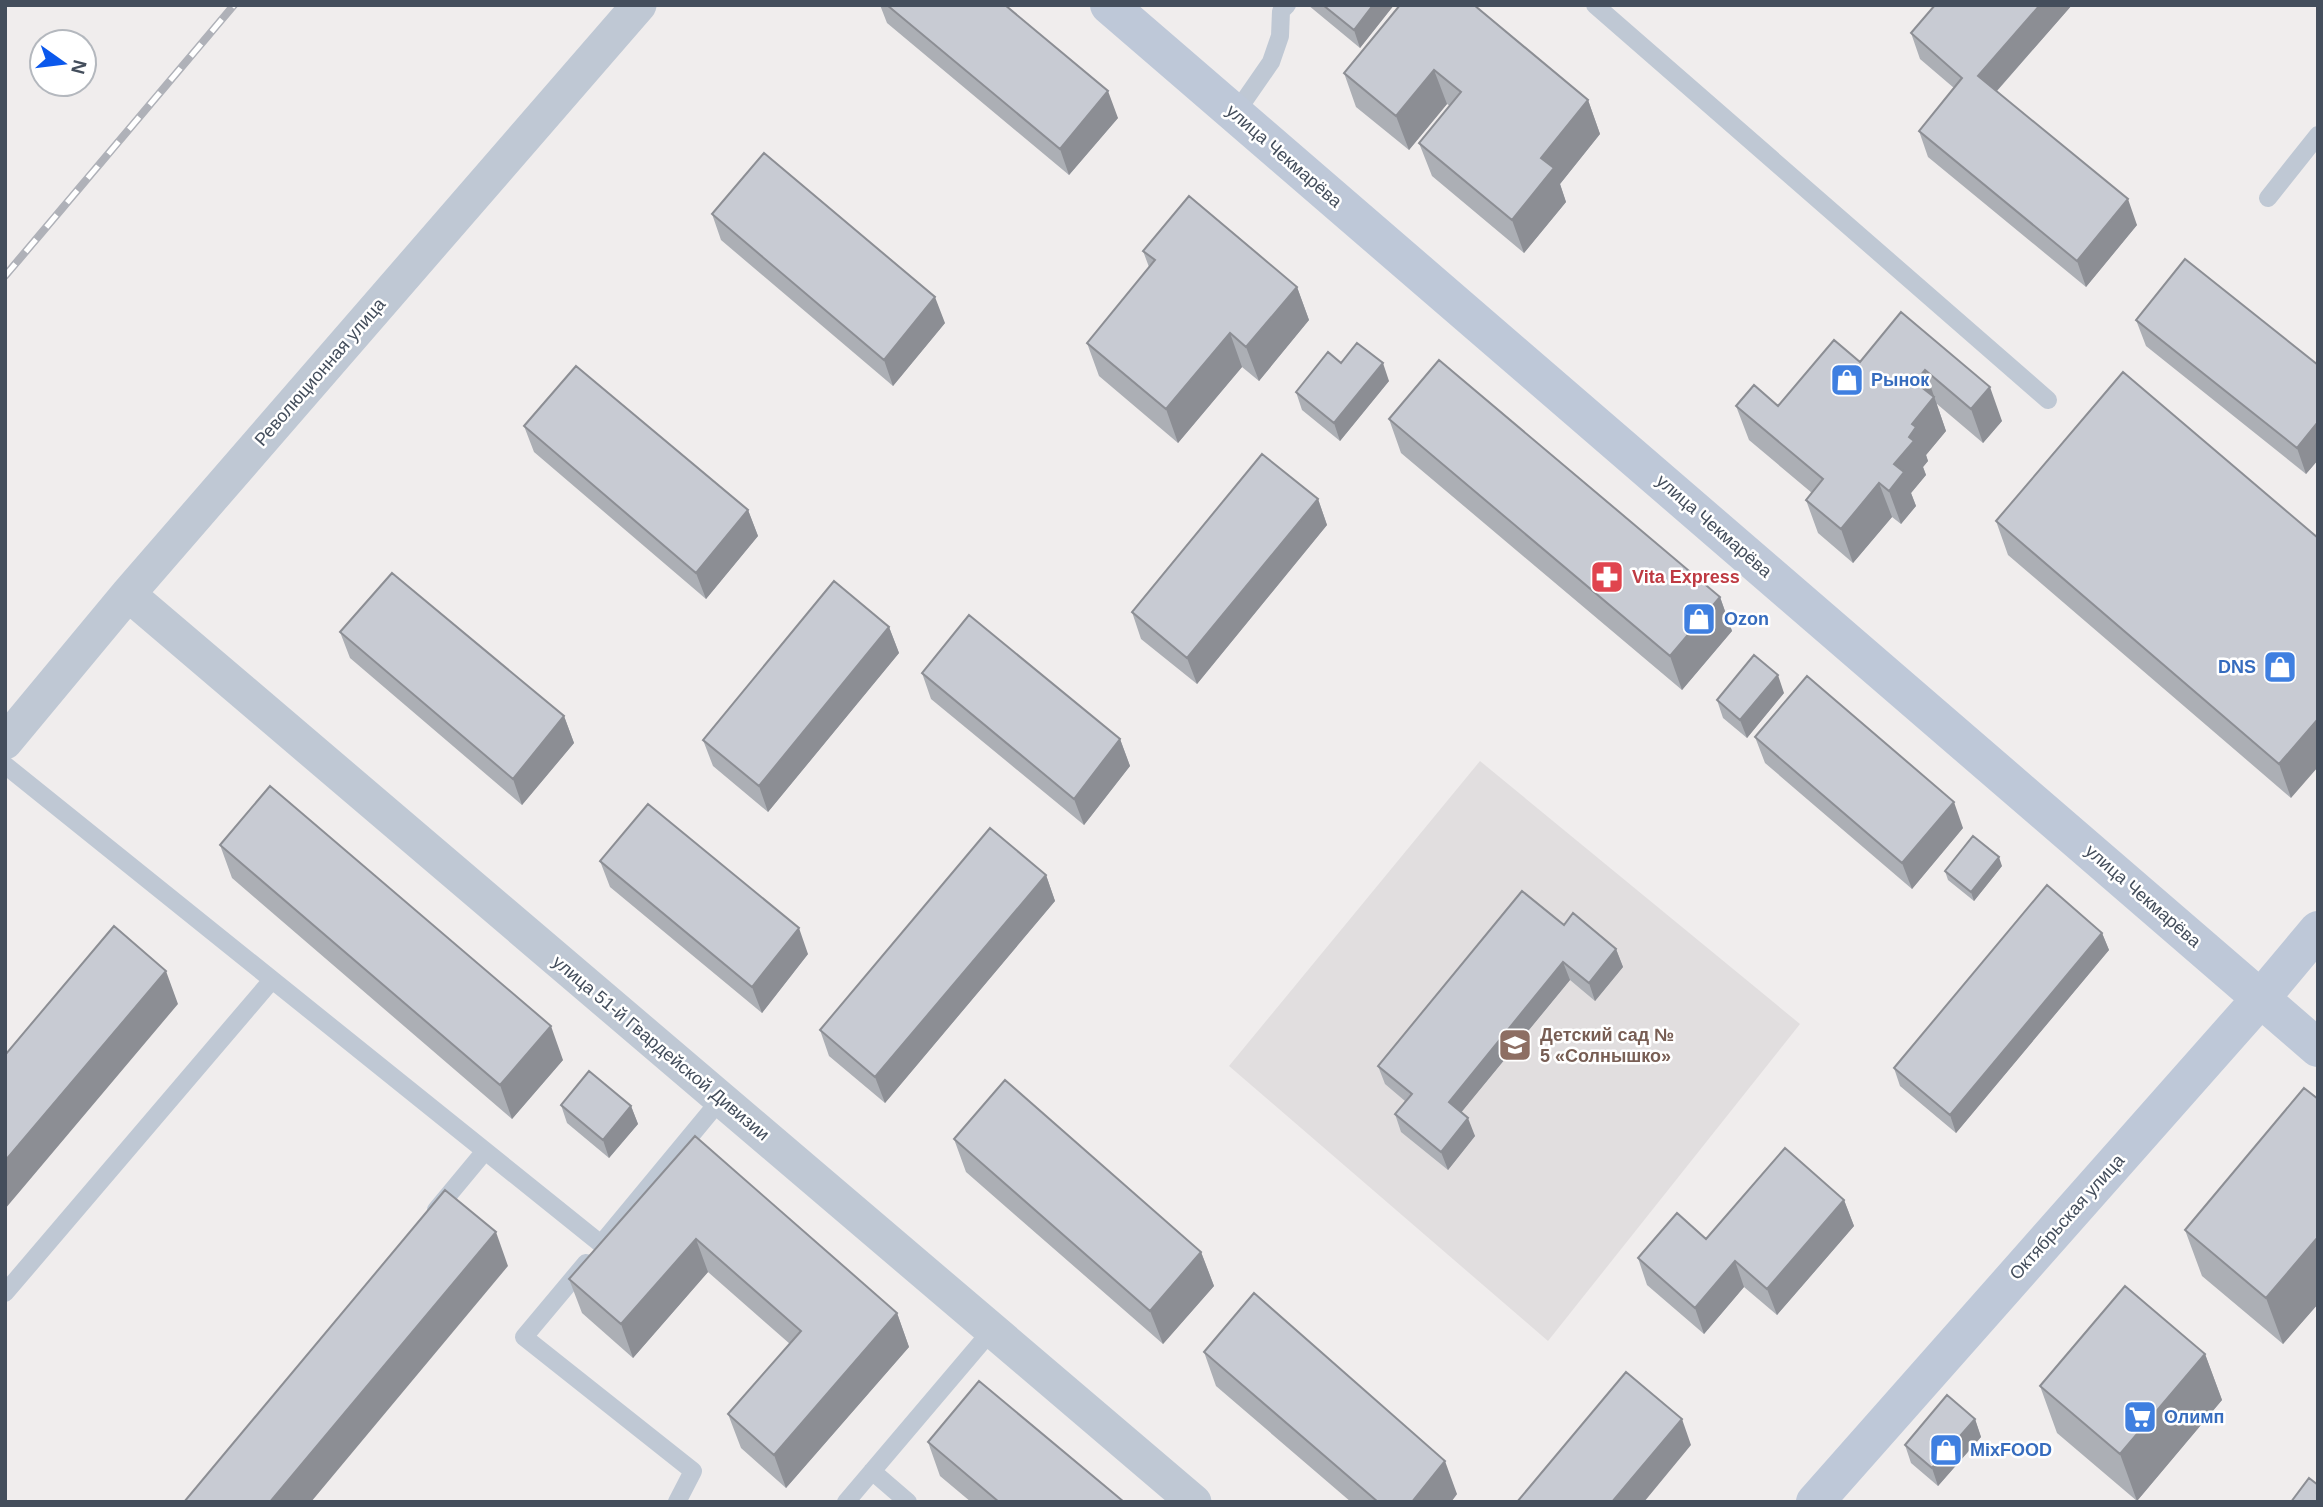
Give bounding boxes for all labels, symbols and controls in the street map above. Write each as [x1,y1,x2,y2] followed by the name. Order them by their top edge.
[28,28,98,98] north arrow
[67,58,91,76] text: N
[1222,101,1346,212] street label: улица Чекмарёва
[251,293,390,450] street label: Революционная улица
[1828,361,1866,399] shop icon: Рынок
[1871,370,1930,390] place label: Рынок
[1652,471,1776,582] street label: улица Чекмарёва
[1588,558,1626,596] pharmacy icon: Vita Express
[1632,567,1740,587] place label: Vita Express
[1680,600,1718,638] shop icon: Ozon
[1724,609,1769,629] place label: Ozon
[2261,648,2299,686] shop icon: DNS
[2218,657,2256,677] place label: DNS
[2081,841,2205,952] street label: улица Чекмарёва
[549,952,773,1144] street label: улица 51-й Гвардейской Дивизии
[1540,1025,1674,1066] place label: Детский сад № 5 «Солнышко»
[1496,1026,1534,1064] school or university icon: Детский сад № 5 «Солнышко»
[2006,1150,2129,1284] street label: Октябрьская улица
[2121,1398,2159,1436] supermarket icon: Олимп
[2164,1407,2224,1427] place label: Олимп
[1927,1431,1965,1469] shop icon: MixFOOD
[1970,1440,2052,1460] place label: MixFOOD

